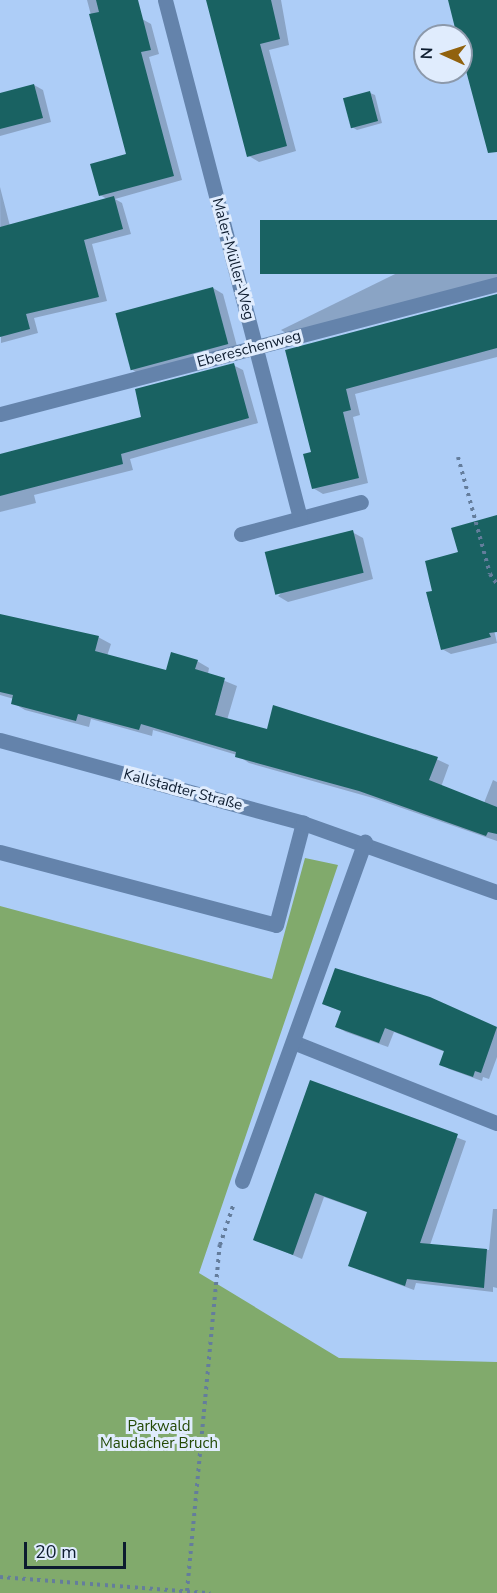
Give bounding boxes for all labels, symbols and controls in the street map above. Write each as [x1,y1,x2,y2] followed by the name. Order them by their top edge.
[413,24,473,84] north arrow
[416,47,438,60] text: N
[208,196,258,322] street label: Maler-Müller-Weg
[195,326,303,372] street label: Ebereschenweg
[122,765,244,815] street label: Kallstadter Straße
[100,1417,218,1452] park label: Parkwald Maudacher Bruch
[27,1530,129,1568] scale bar
[35,1540,77,1564] text: 20 m

